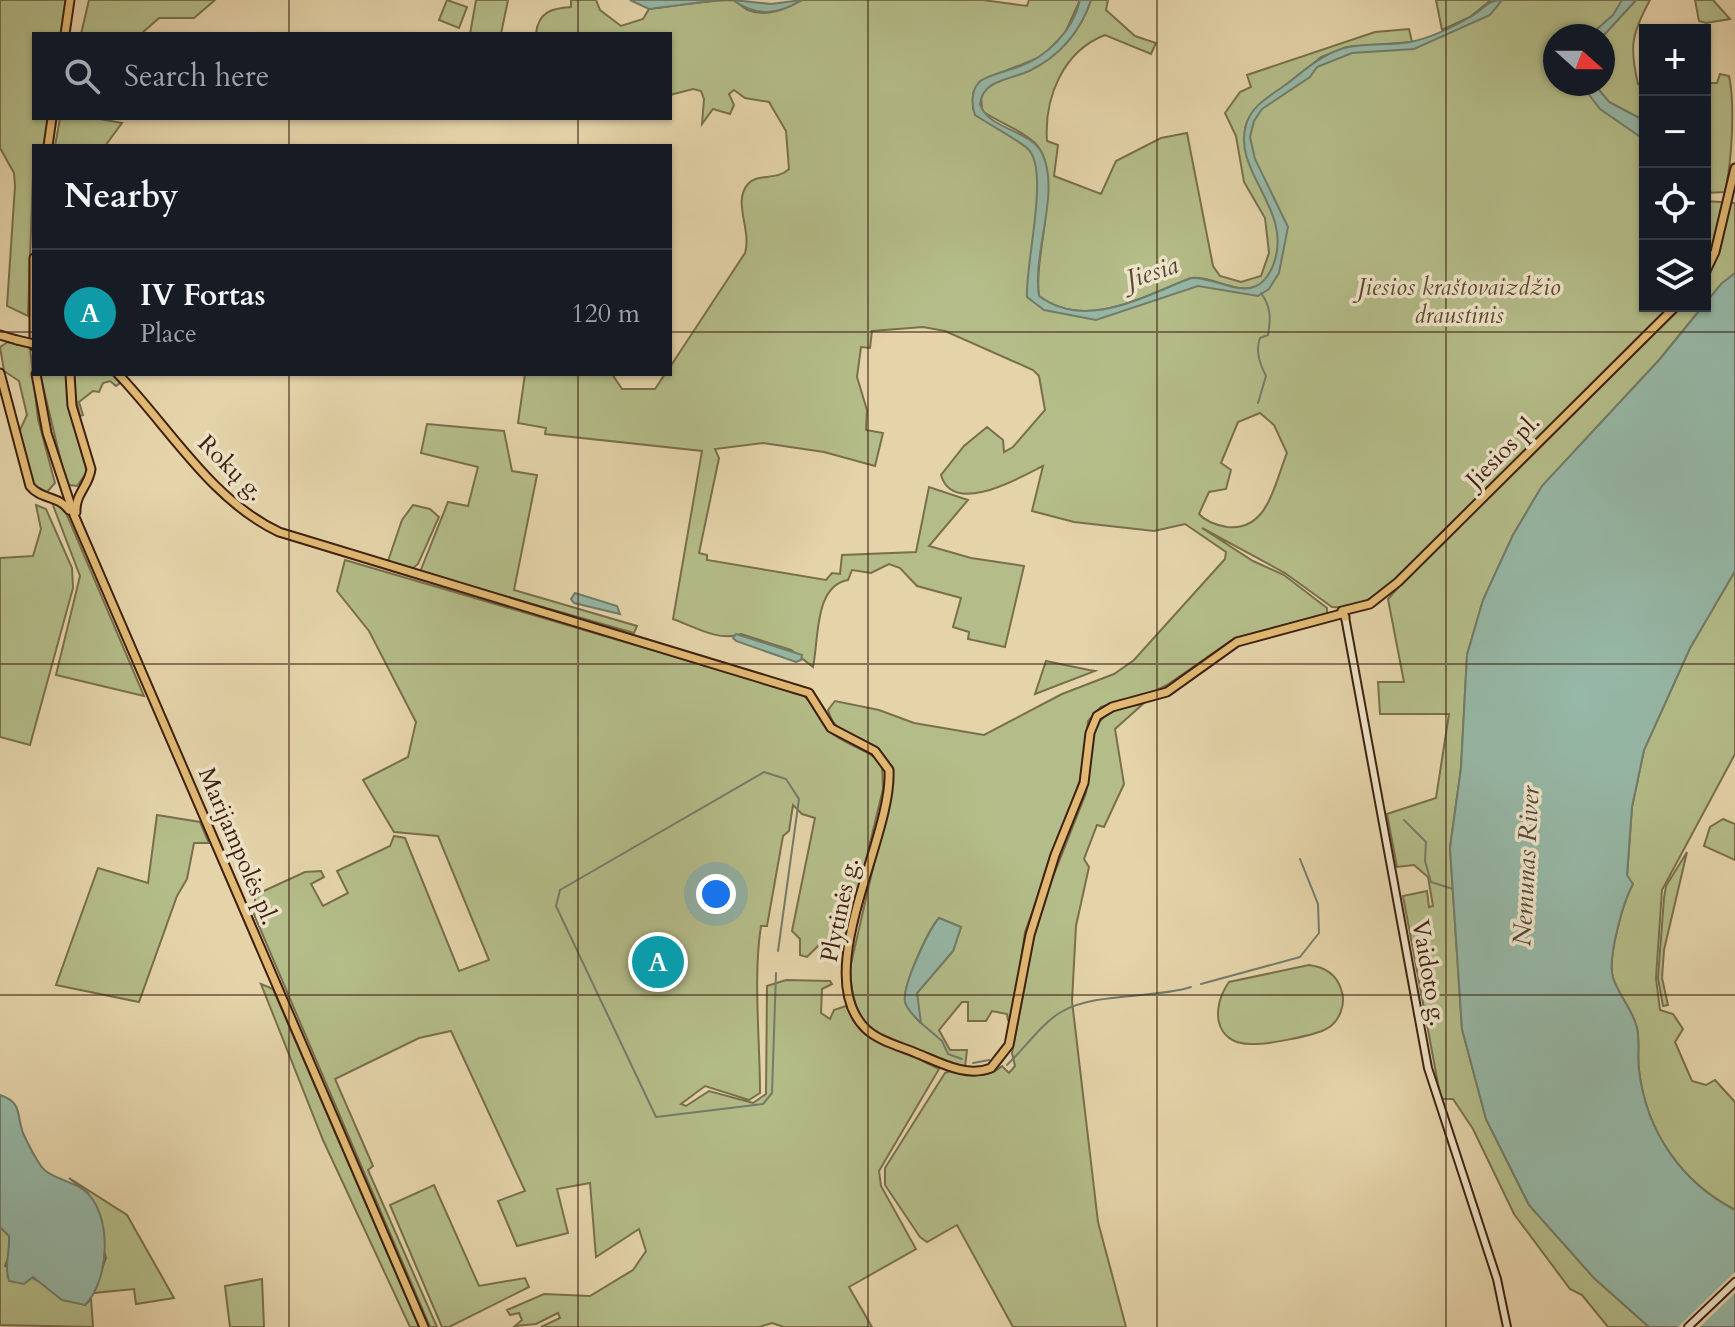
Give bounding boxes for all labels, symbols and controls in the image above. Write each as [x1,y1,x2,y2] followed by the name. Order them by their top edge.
[1543,24,1615,96] north arrow
[1639,24,1711,312] map controls
[1639,24,1711,96] button: +
[32,32,672,120] search box
[60,54,104,98] icon: search
[124,56,269,97] text: Search here
[1639,96,1711,168] button: −
[1639,168,1711,240] button: locate
[64,173,179,219] text: Nearby
[1639,240,1711,312] button: layers
[1116,247,1183,299] water label: Jiesia
[1352,271,1561,332] park label: Jiesios kraštovaizdžio draustinis
[140,275,266,316] text: IV Fortas
[80,296,100,331] text: A
[571,296,640,331] text: 120 m
[140,316,197,351] text: Place
[1456,406,1548,498] street label: Jiesios pl.
[190,427,272,509] street label: Rokų g.
[190,762,286,930] street label: Marijampolės pl.
[1504,784,1548,947] water label: Nemunas River
[813,855,867,965] street label: Plytinės g.
[696,874,736,914] your location
[1403,917,1455,1029] street label: Vaidoto g.
[632,932,684,992] pin: A

